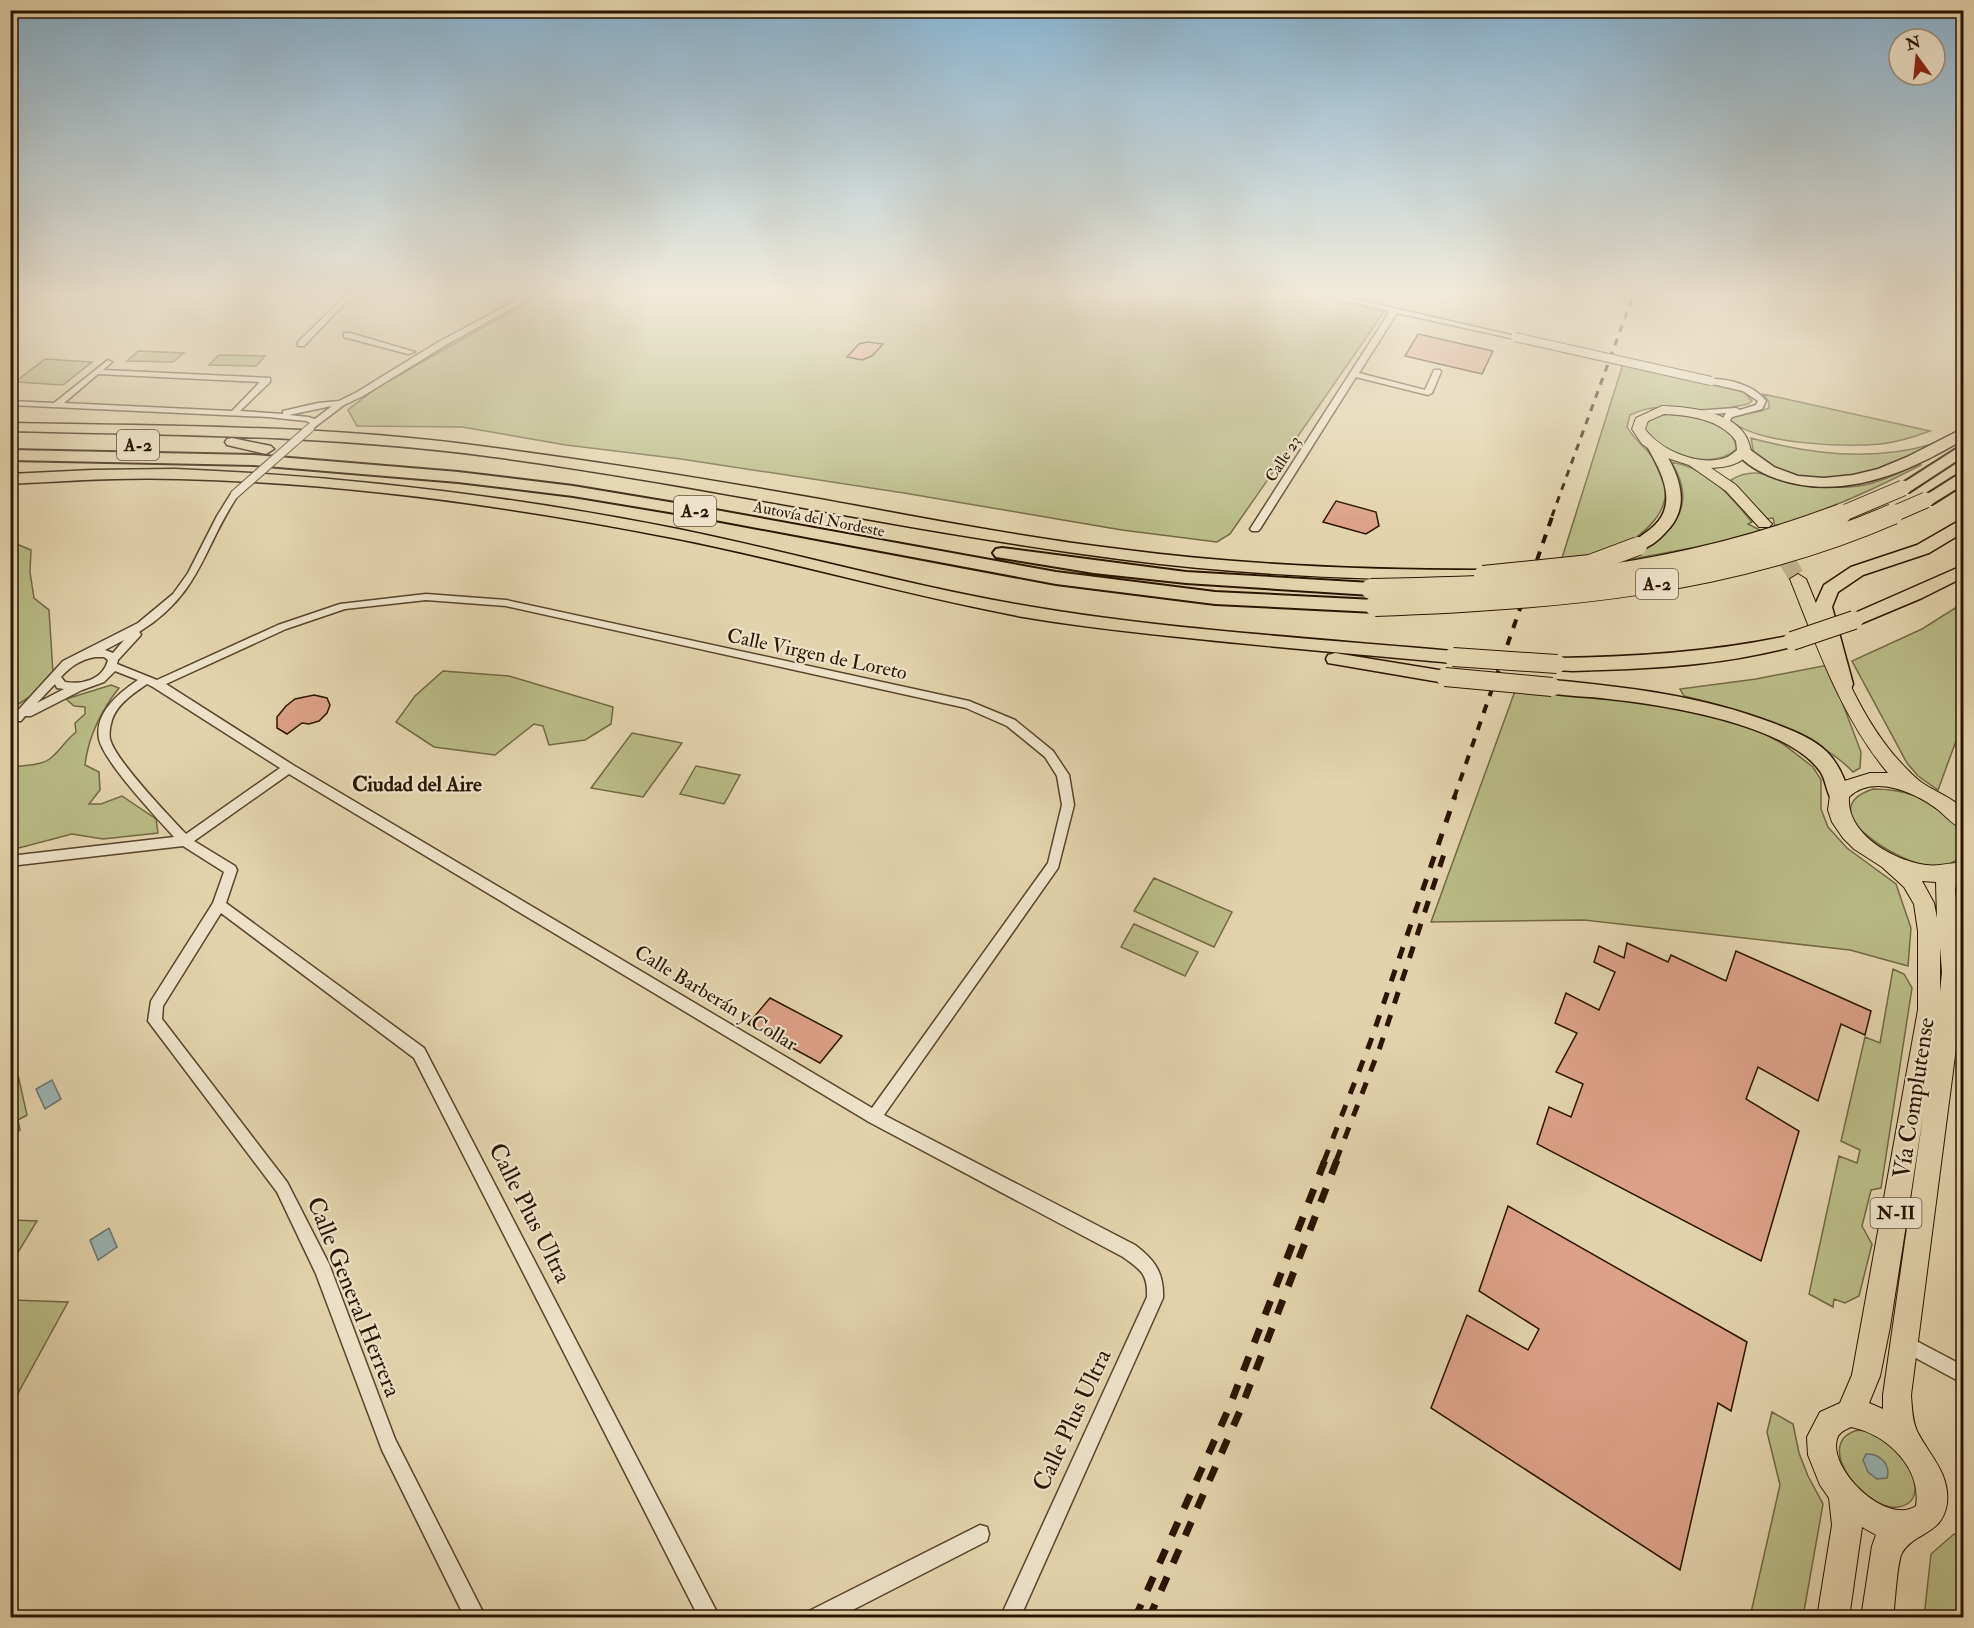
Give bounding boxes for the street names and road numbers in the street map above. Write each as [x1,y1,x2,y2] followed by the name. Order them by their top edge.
[117,430,159,460] road number: A-2
[1261,432,1305,486] street label: Calle 23
[674,496,716,526] road number: A-2
[751,496,887,542] street label: Autovía del Nordeste
[1636,569,1678,599] road number: A-2
[725,623,909,685] street label: Calle Virgen de Loreto
[630,939,803,1057] street label: Calle Barberán y Collar
[1886,1015,1942,1181] street label: Vía Complutense
[481,1138,579,1289] street label: Calle Plus Ultra
[300,1192,409,1403] street label: Calle General Herrera
[1870,1198,1922,1228] road number: N-II
[1026,1343,1119,1496] street label: Calle Plus Ultra

